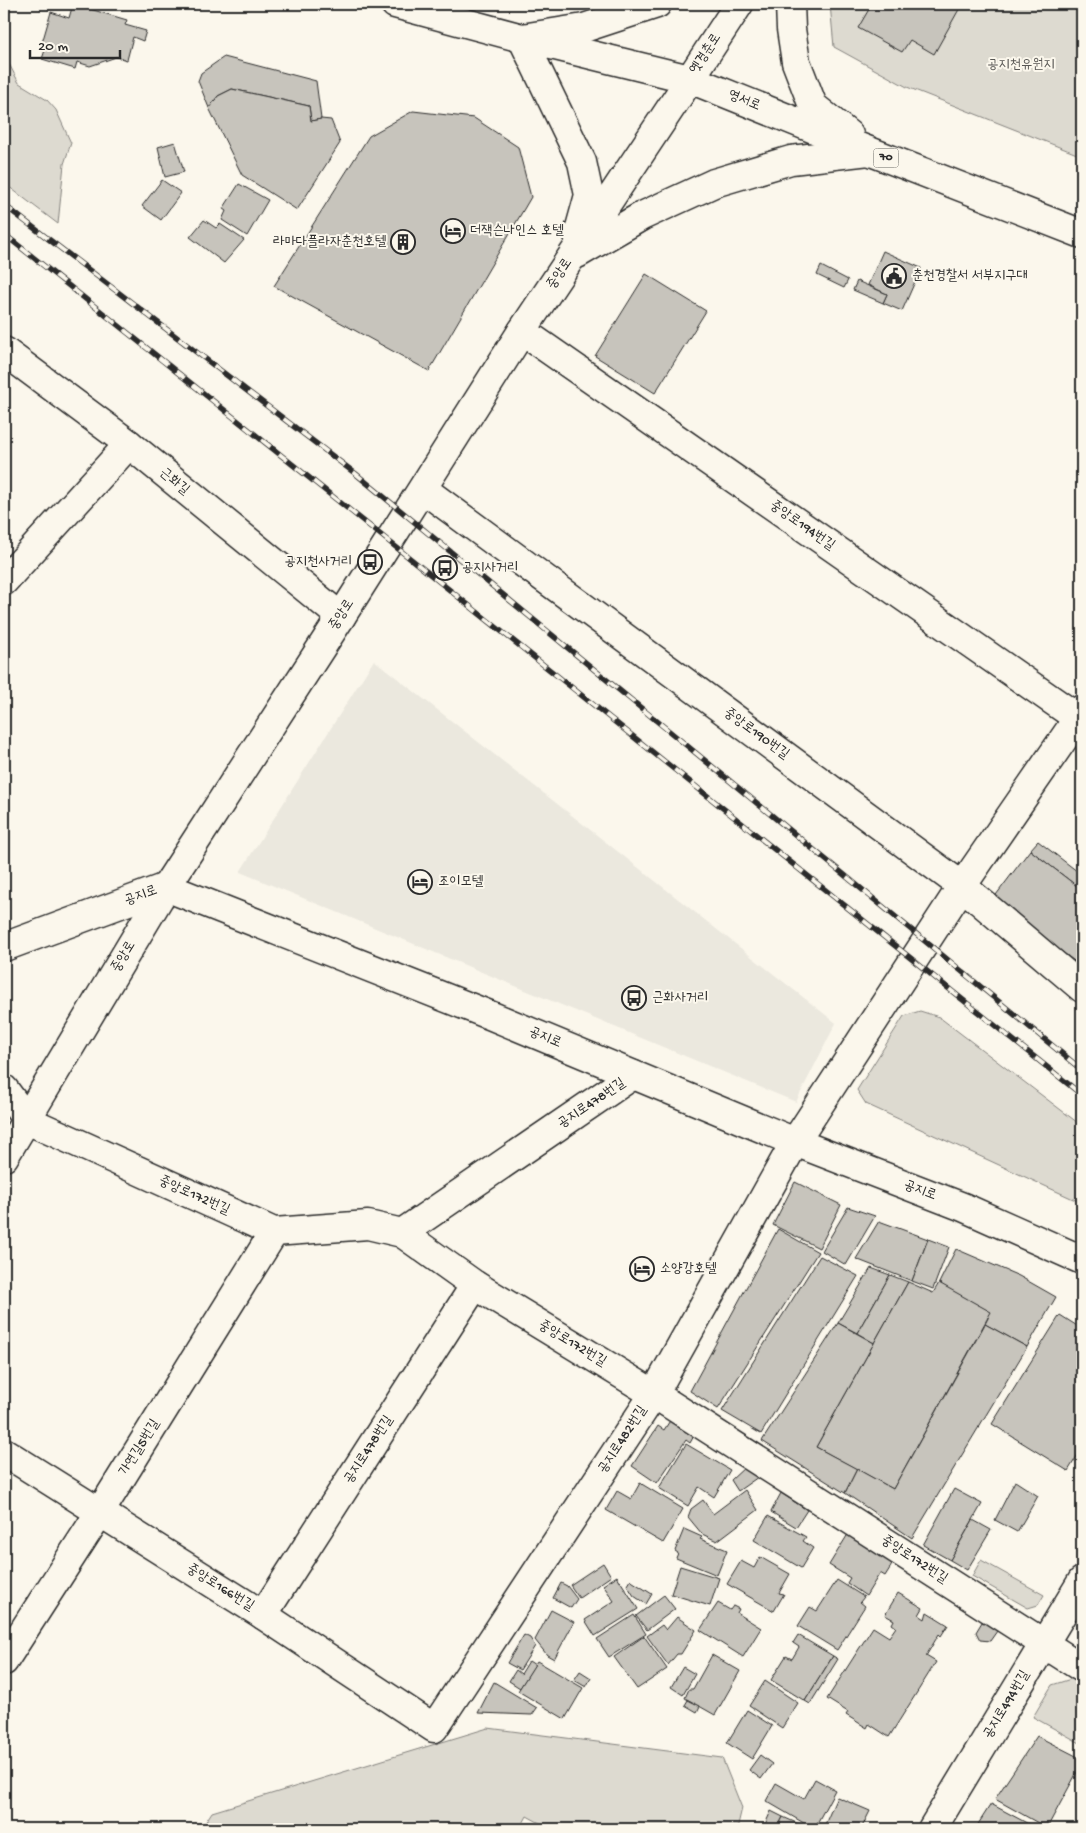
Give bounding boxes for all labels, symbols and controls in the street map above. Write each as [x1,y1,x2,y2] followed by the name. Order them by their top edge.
[30,28,120,60] scale bar
[687,30,725,78] street label: 옛경춘로
[38,38,68,56] text: 20 m
[987,57,1055,74] park label: 공지천유원지
[725,87,763,115] street label: 영서로
[874,148,898,168] road number: 70
[440,218,466,244] hotel icon: 더잭슨나인스 호텔
[470,223,564,240] place label: 더잭슨나인스 호텔
[390,229,416,255] building icon: 라마다플라자춘천호텔
[273,234,387,251] place label: 라마다플라자춘천호텔
[544,255,576,293] street label: 중앙로
[881,263,907,289] public building icon: 춘천경찰서 서부지구대
[912,268,1028,285] place label: 춘천경찰서 서부지구대
[156,465,193,500] street label: 근화길
[766,497,838,555] street label: 중앙로194번길
[357,549,383,575] bus stop icon: 공지천사거리
[284,554,352,571] place label: 공지천사거리
[432,555,458,581] bus stop icon: 공지사거리
[462,560,518,577] place label: 공지사거리
[326,596,358,634] street label: 중앙로
[720,705,793,764] street label: 중앙로190번길
[407,869,433,895] hotel icon: 조이모텔
[438,874,484,891] place label: 조이모텔
[122,882,160,910] street label: 공지로
[108,938,140,976] street label: 중앙로
[621,985,647,1011] bus stop icon: 근화사거리
[652,990,708,1007] place label: 근화사거리
[526,1024,564,1052] street label: 공지로
[555,1075,630,1133] street label: 공지로478번길
[156,1173,233,1220] street label: 중앙로172번길
[901,1177,939,1205] street label: 공지로
[629,1256,655,1282] hotel icon: 소양강호텔
[660,1261,717,1278] place label: 소양강호텔
[535,1317,610,1371] street label: 중앙로172번길
[595,1402,652,1477] street label: 공지로482번길
[341,1412,398,1487] street label: 공지로478번길
[116,1416,164,1480] street label: 가연길5번길
[877,1532,951,1588] street label: 중앙로172번길
[183,1561,257,1616] street label: 중앙로166번길
[980,1667,1034,1742] street label: 공지로494번길

